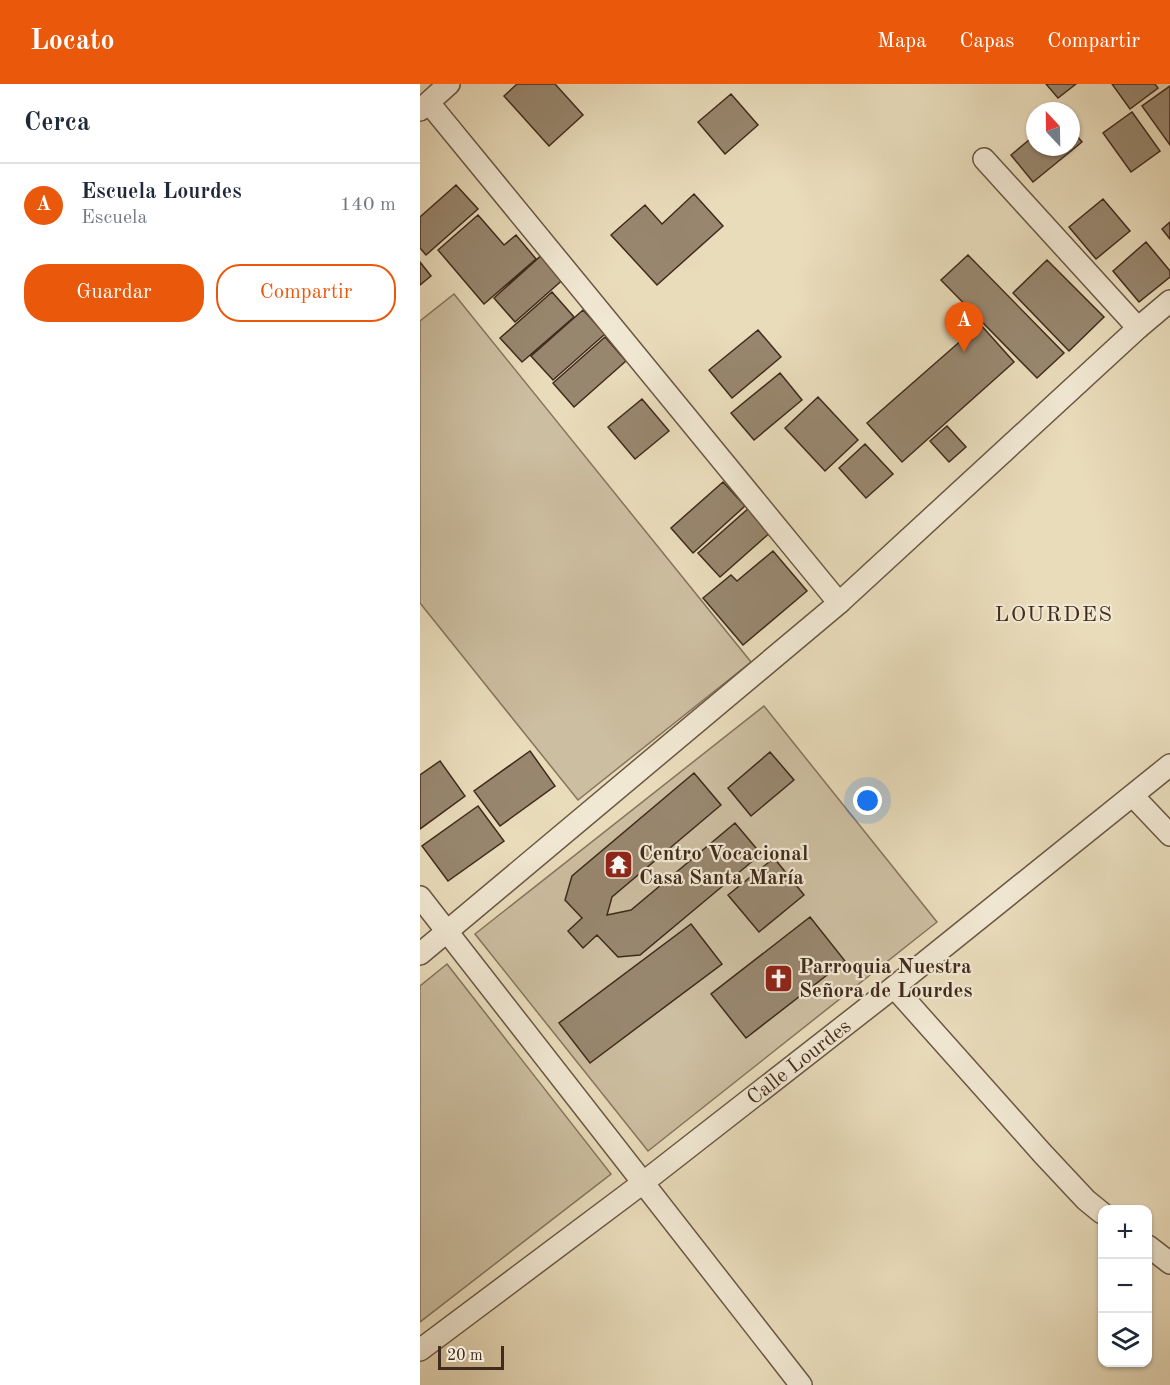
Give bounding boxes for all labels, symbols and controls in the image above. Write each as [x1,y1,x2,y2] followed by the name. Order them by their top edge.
[30,28,115,56] text: Locato
[877,31,927,52] text: Mapa
[960,31,1014,52] text: Capas
[1047,31,1140,52] text: Compartir
[1026,102,1080,156] north arrow
[24,110,90,136] text: Cerca
[81,181,242,203] text: Escuela Lourdes
[36,195,51,215] text: A
[340,195,396,215] text: 140 m
[81,208,147,228] text: Escuela
[24,264,204,322] button: Guardar
[216,264,396,322] button: Compartir
[944,302,984,352] pin: A
[995,604,1113,626] district label: LOURDES
[853,786,882,815] your location
[639,844,808,889] place label: Centro Vocacional Casa Santa María
[602,849,634,881] temple icon: Centro Vocacional Casa Santa María
[799,957,973,1002] place label: Parroquia Nuestra Señora de Lourdes
[762,962,794,994] church icon: Parroquia Nuestra Señora de Lourdes
[744,1016,855,1109] street label: Calle Lourdes
[1098,1205,1152,1367] map controls
[1098,1205,1152,1259] button: +
[1098,1259,1152,1313] button: −
[1098,1313,1152,1367] button: layers
[438,1343,504,1370] scale bar
[447,1348,483,1364] text: 20 m

